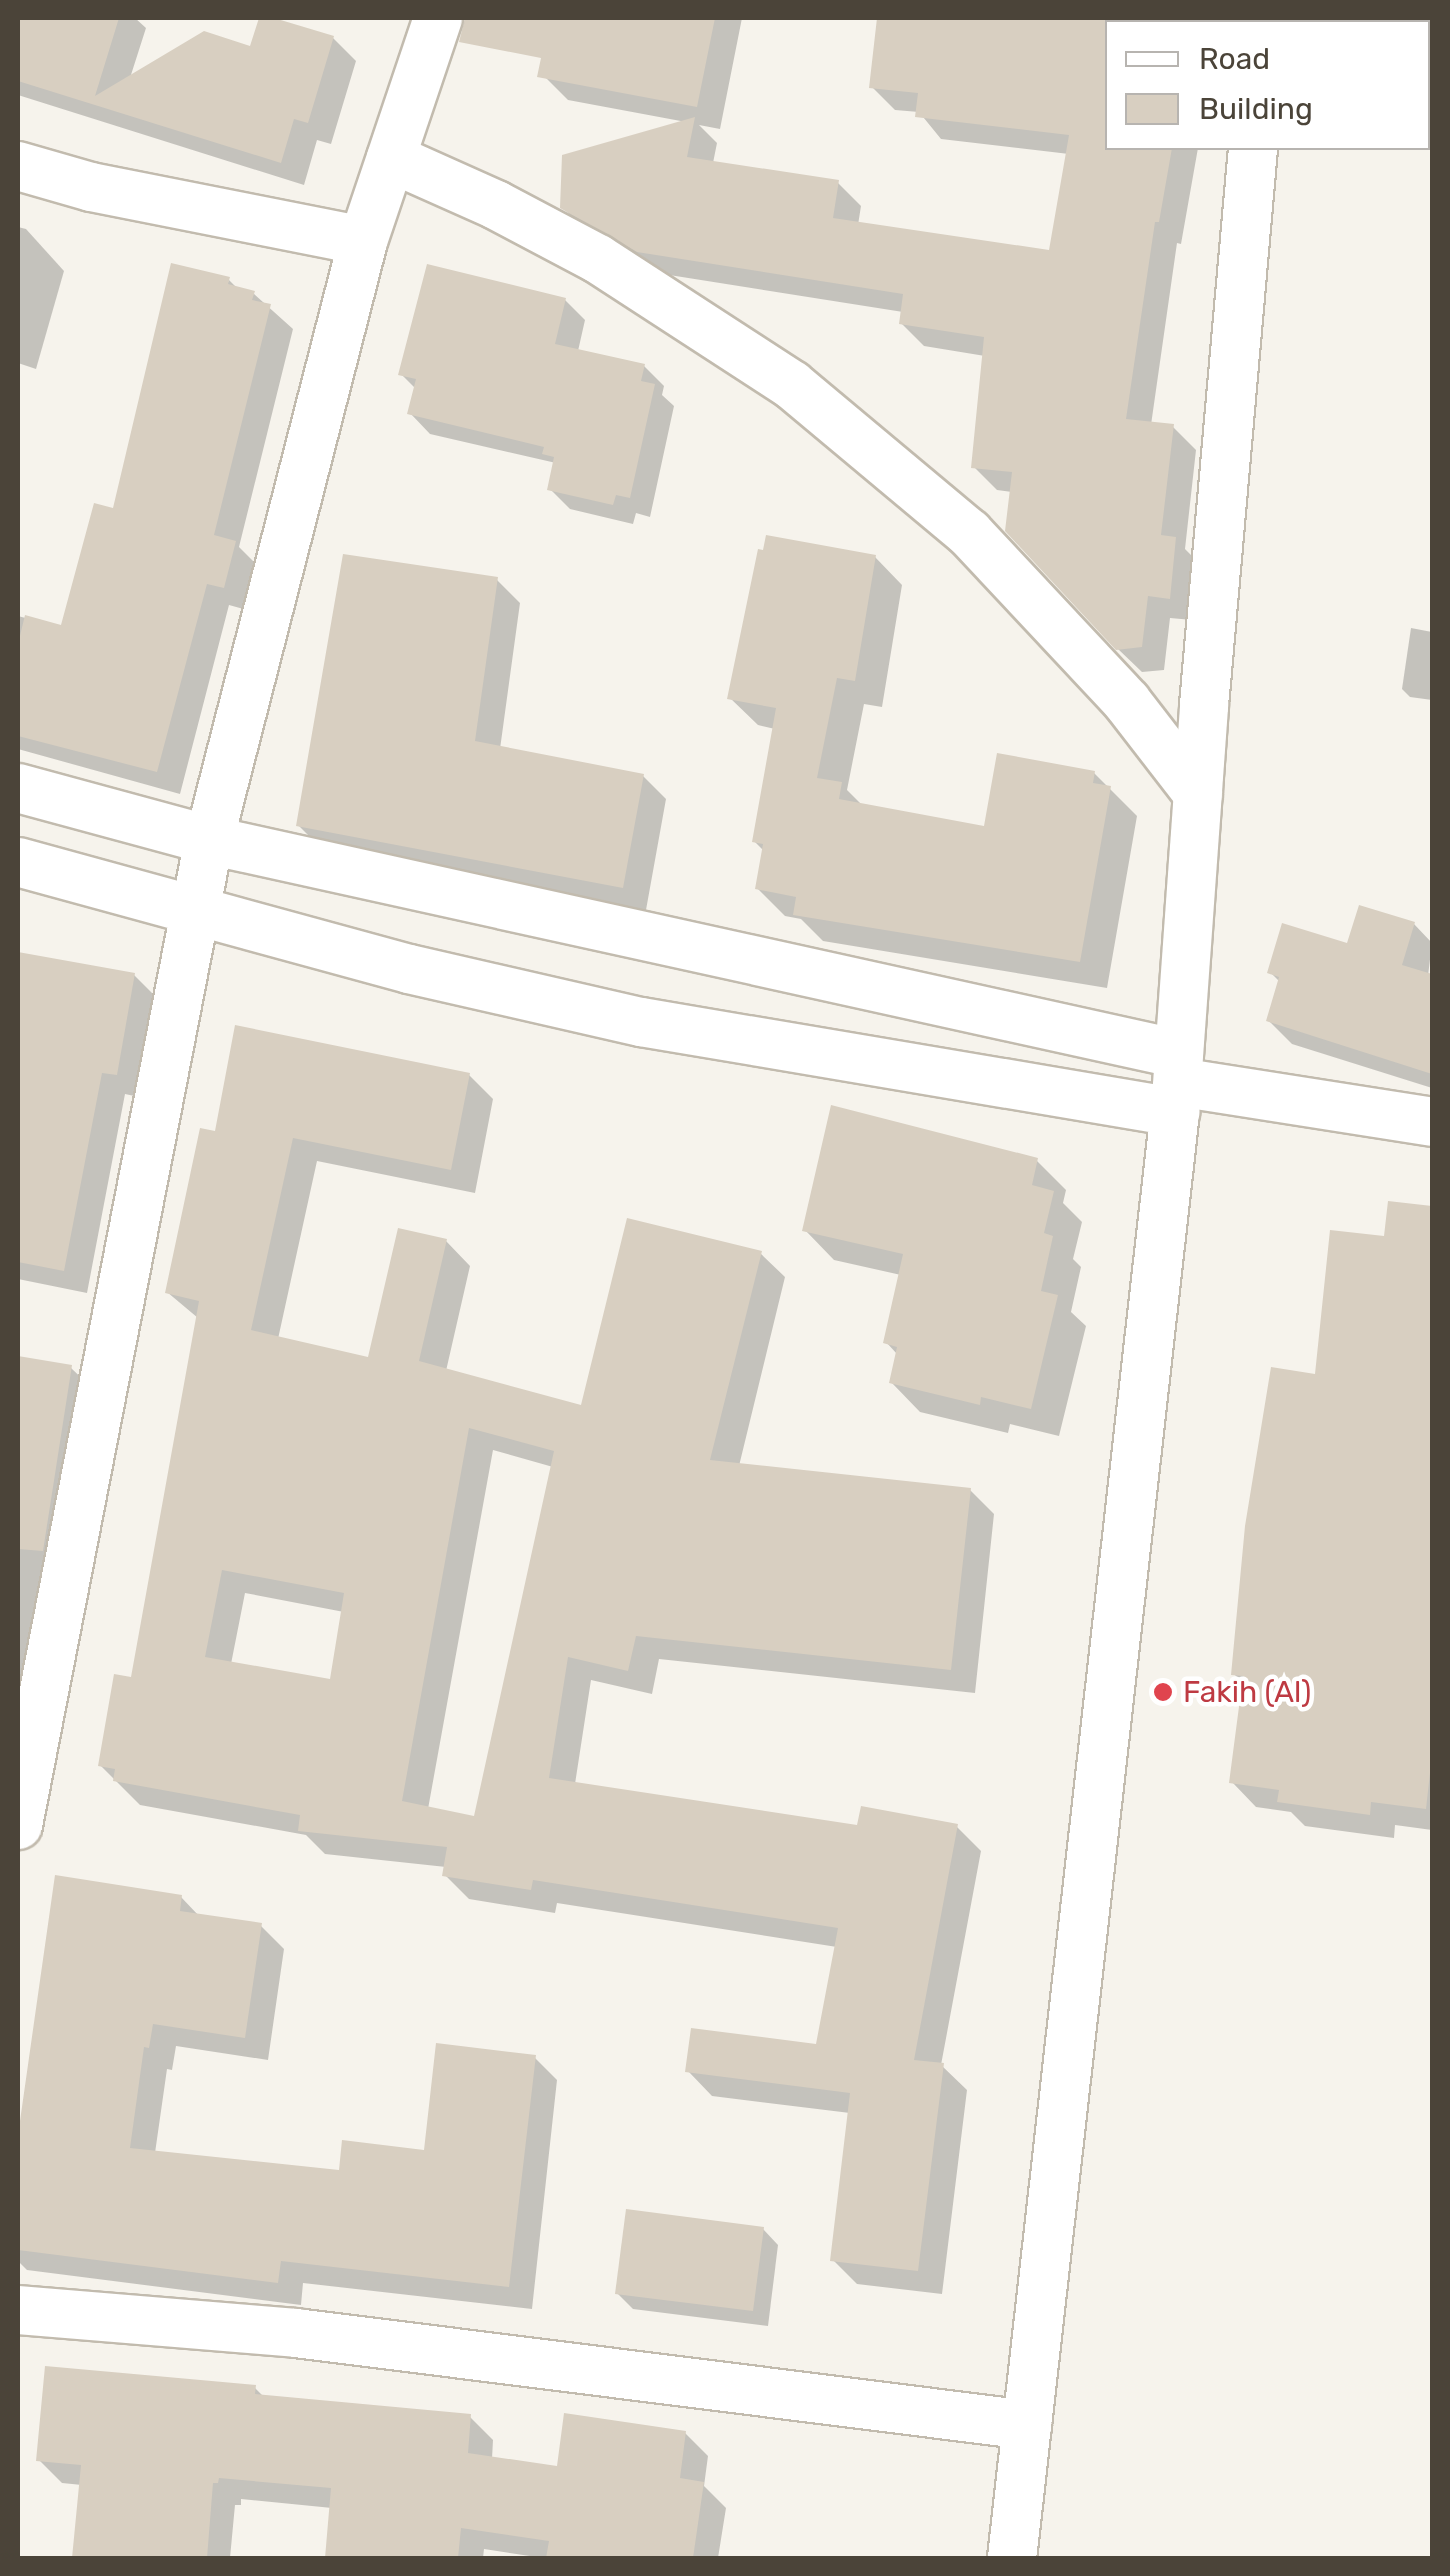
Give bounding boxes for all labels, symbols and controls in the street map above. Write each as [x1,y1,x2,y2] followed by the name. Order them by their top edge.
[1105,20,1430,150] legend
[1199,41,1270,77] text: Road
[1199,91,1313,127] text: Building
[1183,1674,1312,1710] place label: Fakih (Al)
[1152,1681,1174,1703] marker: Fakih (Al)

